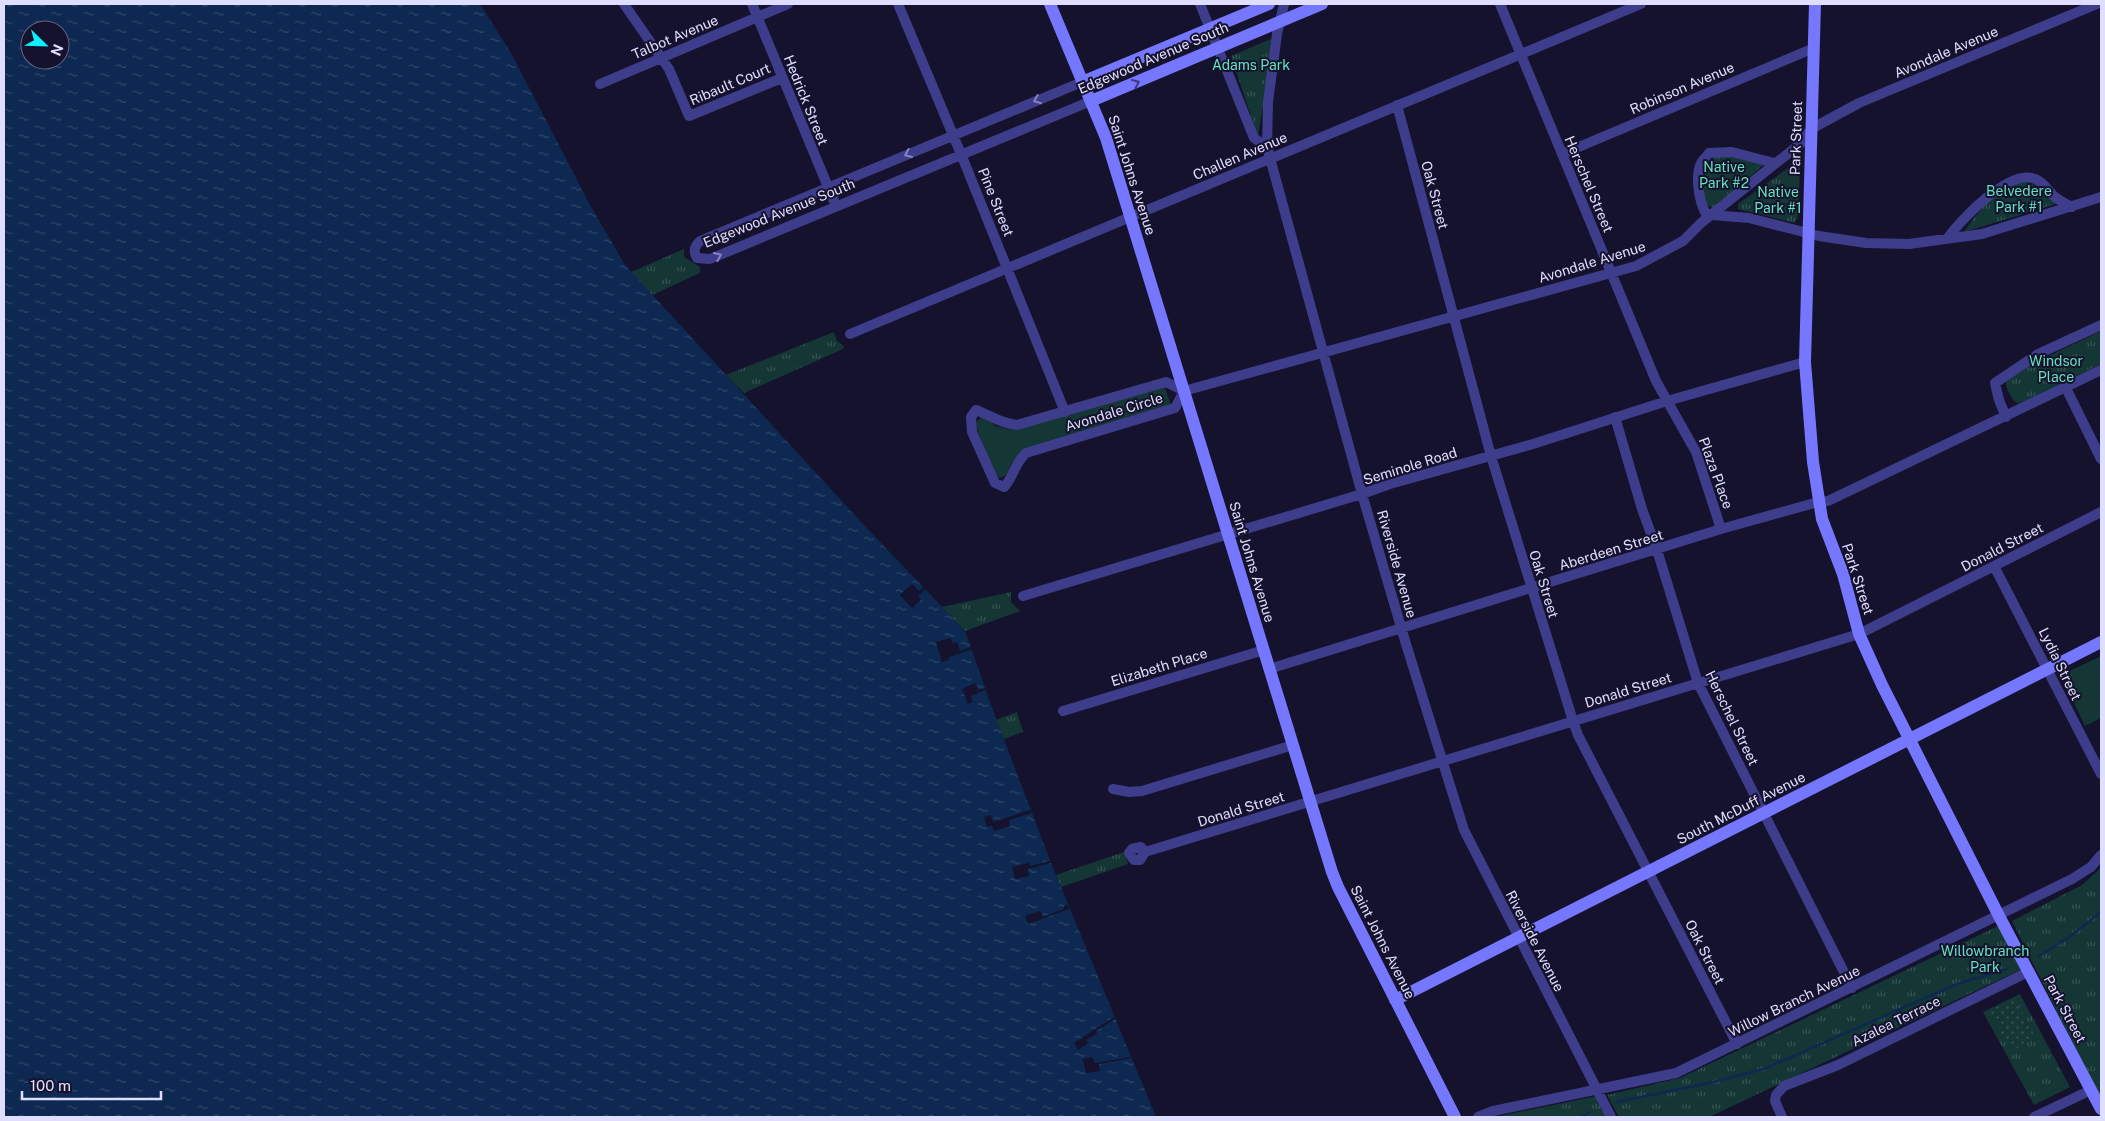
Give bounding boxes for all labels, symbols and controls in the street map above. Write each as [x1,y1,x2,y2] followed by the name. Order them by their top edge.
[629,12,721,62] street label: Talbot Avenue
[1075,19,1231,97] street label: Edgewood Avenue South
[20,20,70,70] north arrow
[1892,23,2000,81] street label: Avondale Avenue
[47,42,66,58] text: N
[781,53,831,147] street label: Hedrick Street
[1212,57,1290,73] park label: Adams Park
[1627,59,1737,117] street label: Robinson Avenue
[687,60,773,108] street label: Ribault Court
[1131,78,1140,89] one-way arrow
[1033,94,1042,104] one-way arrow
[1787,101,1805,175] street label: Park Street
[1105,113,1159,237] street label: Saint Johns Avenue
[1190,129,1290,183] street label: Challen Avenue
[1561,133,1617,235] street label: Herschel Street
[904,147,913,158] one-way arrow
[1418,159,1452,231] street label: Oak Street
[1699,159,1749,191] park label: Native Park #2
[975,165,1017,239] street label: Pine Street
[701,175,857,251] street label: Edgewood Avenue South
[1986,183,2052,215] park label: Belvedere Park #1
[1754,184,1802,216] park label: Native Park #1
[1536,238,1648,286] street label: Avondale Avenue
[713,251,722,262] one-way arrow
[2029,353,2083,385] park label: Windsor Place
[1063,390,1165,434] street label: Avondale Circle
[1696,435,1736,511] street label: Plaza Place
[1361,444,1459,488] street label: Seminole Road
[1226,500,1278,624] street label: Saint Johns Avenue
[1374,508,1420,620] street label: Riverside Avenue
[1958,519,2046,575] street label: Donald Street
[1557,527,1665,573] street label: Aberdeen Street
[1839,541,1877,617] street label: Park Street
[1526,548,1562,620] street label: Oak Street
[2036,625,2084,703] street label: Lydia Street
[1109,645,1209,689] street label: Elizabeth Place
[1702,668,1762,768] street label: Herschel Street
[1583,669,1673,711] street label: Donald Street
[1674,769,1808,847] street label: South McDuff Avenue
[1196,788,1286,830] street label: Donald Street
[1347,883,1419,1001] street label: Saint Johns Avenue
[1503,888,1567,994] street label: Riverside Avenue
[1682,917,1728,987] street label: Oak Street
[1941,943,2029,975] park label: Willowbranch Park
[1726,962,1862,1040] street label: Willow Branch Avenue
[2041,973,2089,1045] street label: Park Street
[1849,993,1943,1049] street label: Azalea Terrace
[22,1068,161,1100] scale bar
[30,1077,71,1094] text: 100 m

